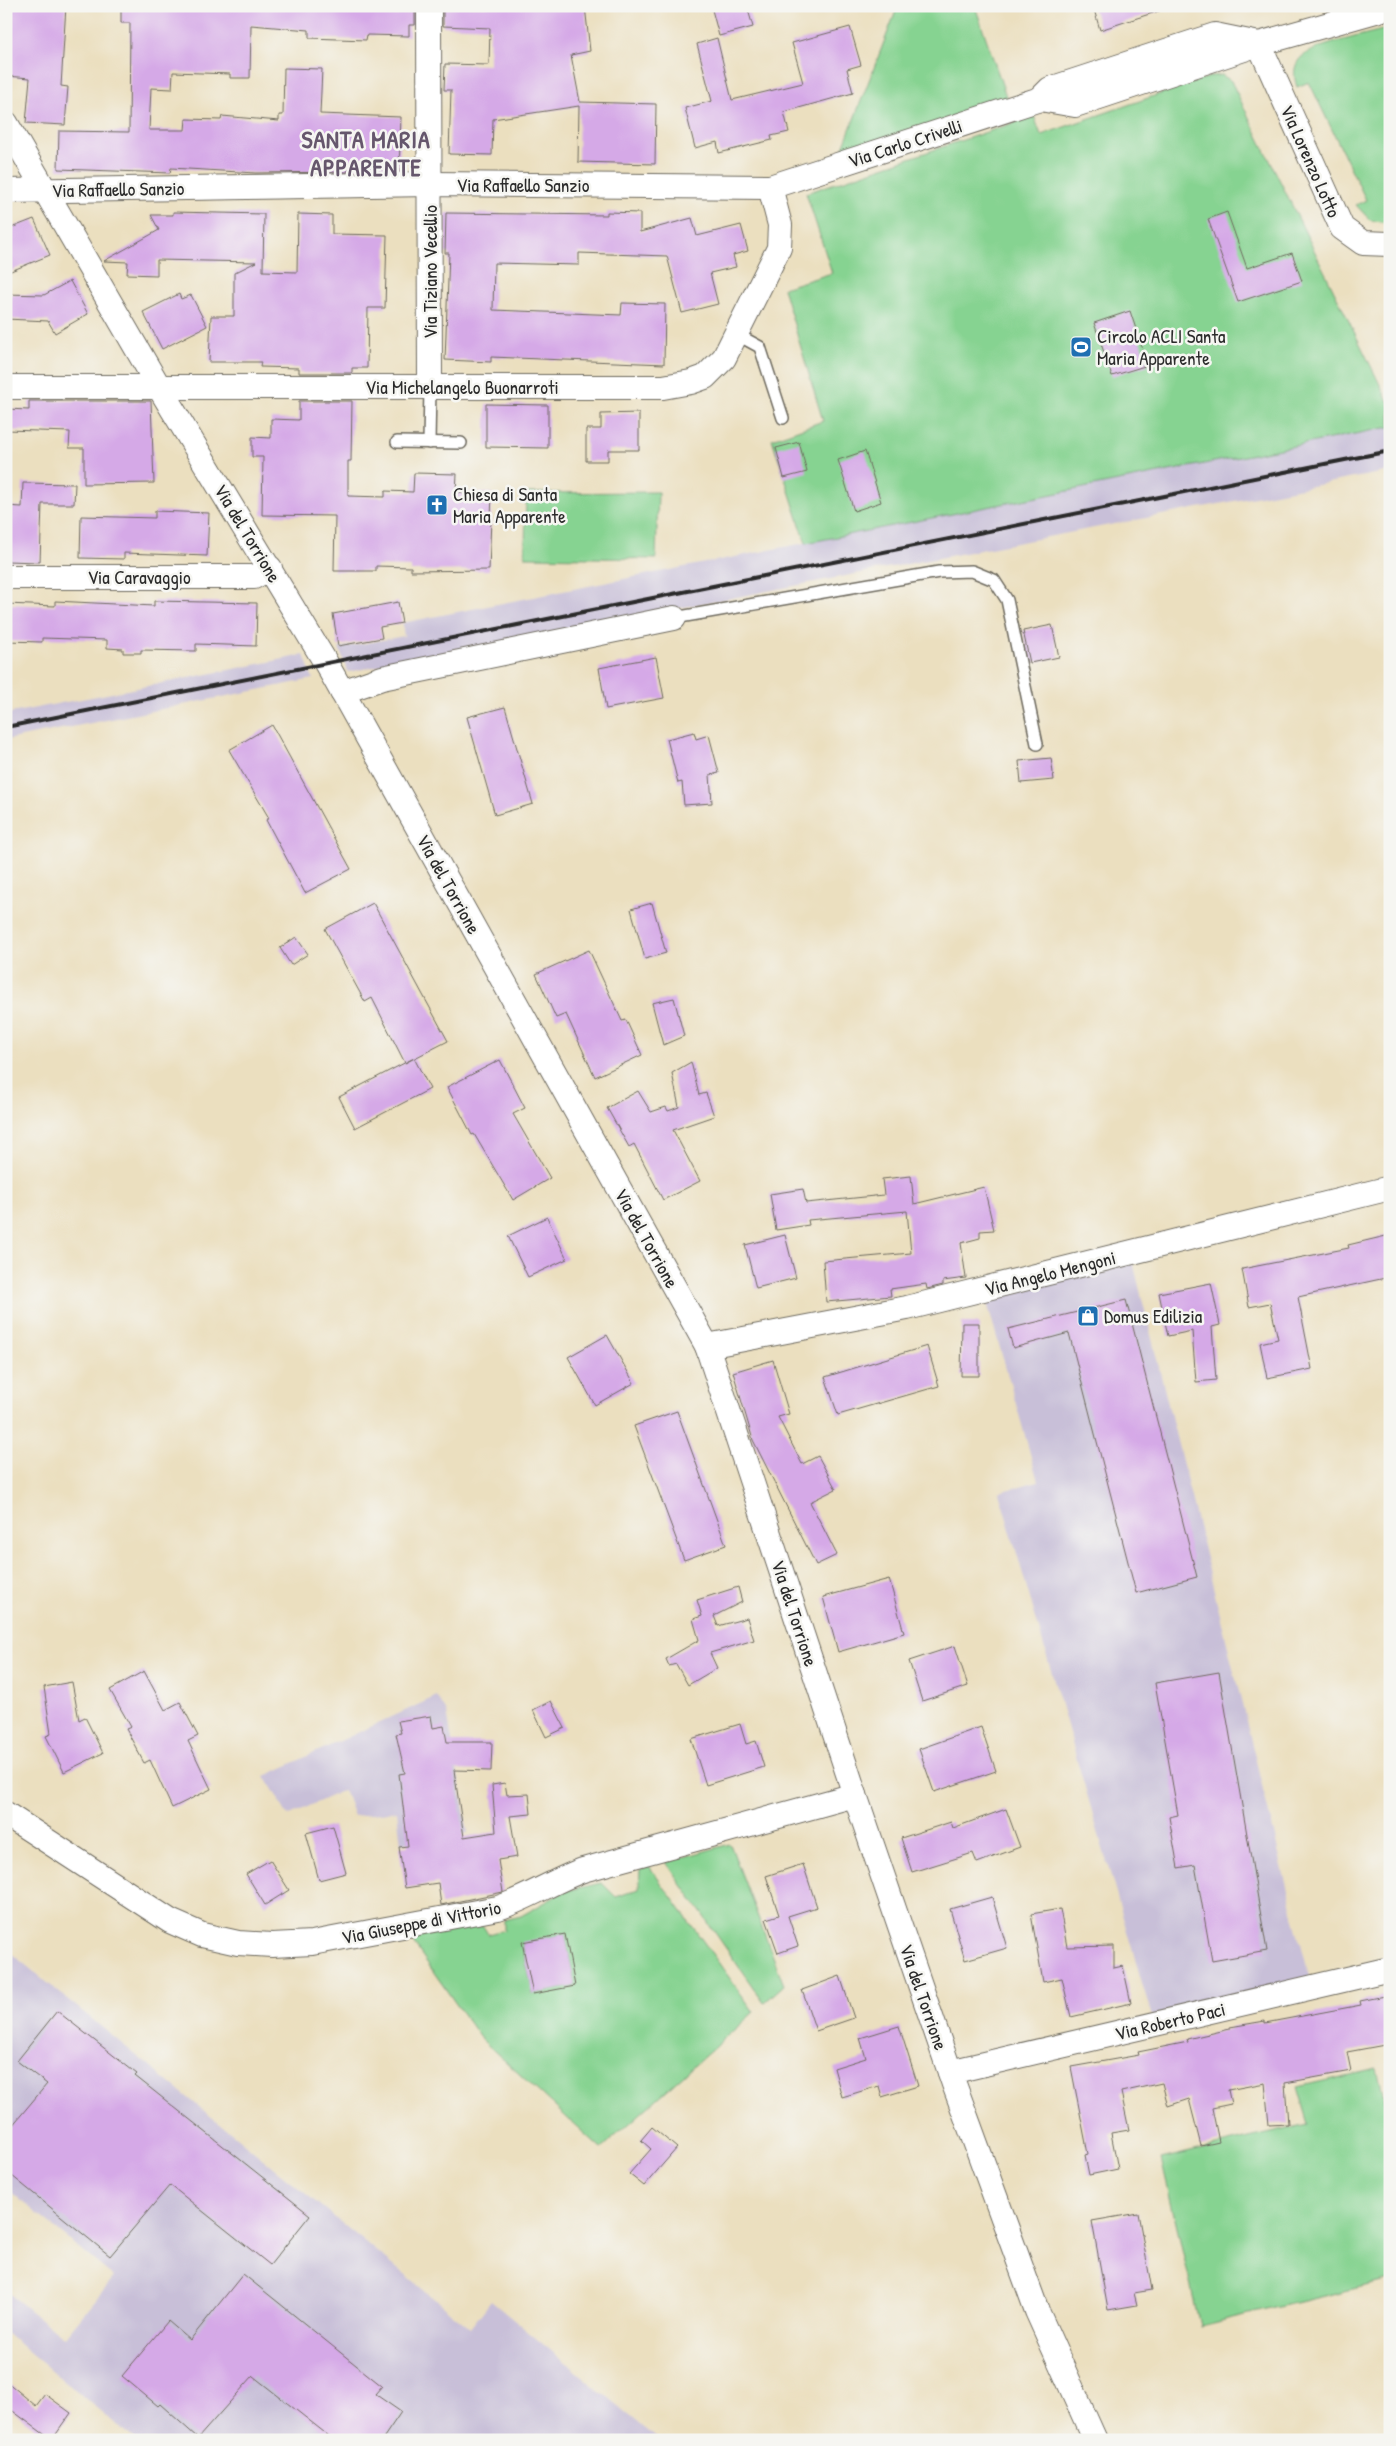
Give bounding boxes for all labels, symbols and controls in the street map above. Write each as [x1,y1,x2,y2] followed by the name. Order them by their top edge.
[1275,101,1348,222] street label: Via Lorenzo Lotto
[845,112,965,174] street label: Via Carlo Crivelli
[301,123,431,183] district label: SANTA MARIA APPARENTE
[457,172,590,198] street label: Via Raffaello Sanzio
[51,175,185,203] street label: Via Raffaello Sanzio
[417,205,443,339] street label: Via Tiziano Vecellio
[1097,323,1226,371] place label: Circolo ACLI Santa Maria Apparente
[1069,335,1093,359] sports icon: Circolo ACLI Santa Maria Apparente
[365,374,559,400] street label: Via Michelangelo Buonarroti
[208,479,288,587] street label: Via del Torrione
[453,481,566,529] place label: Chiesa di Santa Maria Apparente
[425,493,449,517] church icon: Chiesa di Santa Maria Apparente
[87,564,191,590] street label: Via Caravaggio
[411,829,487,939] street label: Via del Torrione
[609,1183,685,1293] street label: Via del Torrione
[982,1244,1118,1302] street label: Via Angelo Mengoni
[1104,1303,1203,1329] place label: Domus Edilizia
[1076,1304,1100,1328] shop icon: Domus Edilizia
[766,1556,825,1670] street label: Via del Torrione
[339,1894,503,1950] street label: Via Giuseppe di Vittorio
[894,1941,954,2054] street label: Via del Torrione
[1112,1996,1228,2046] street label: Via Roberto Paci

